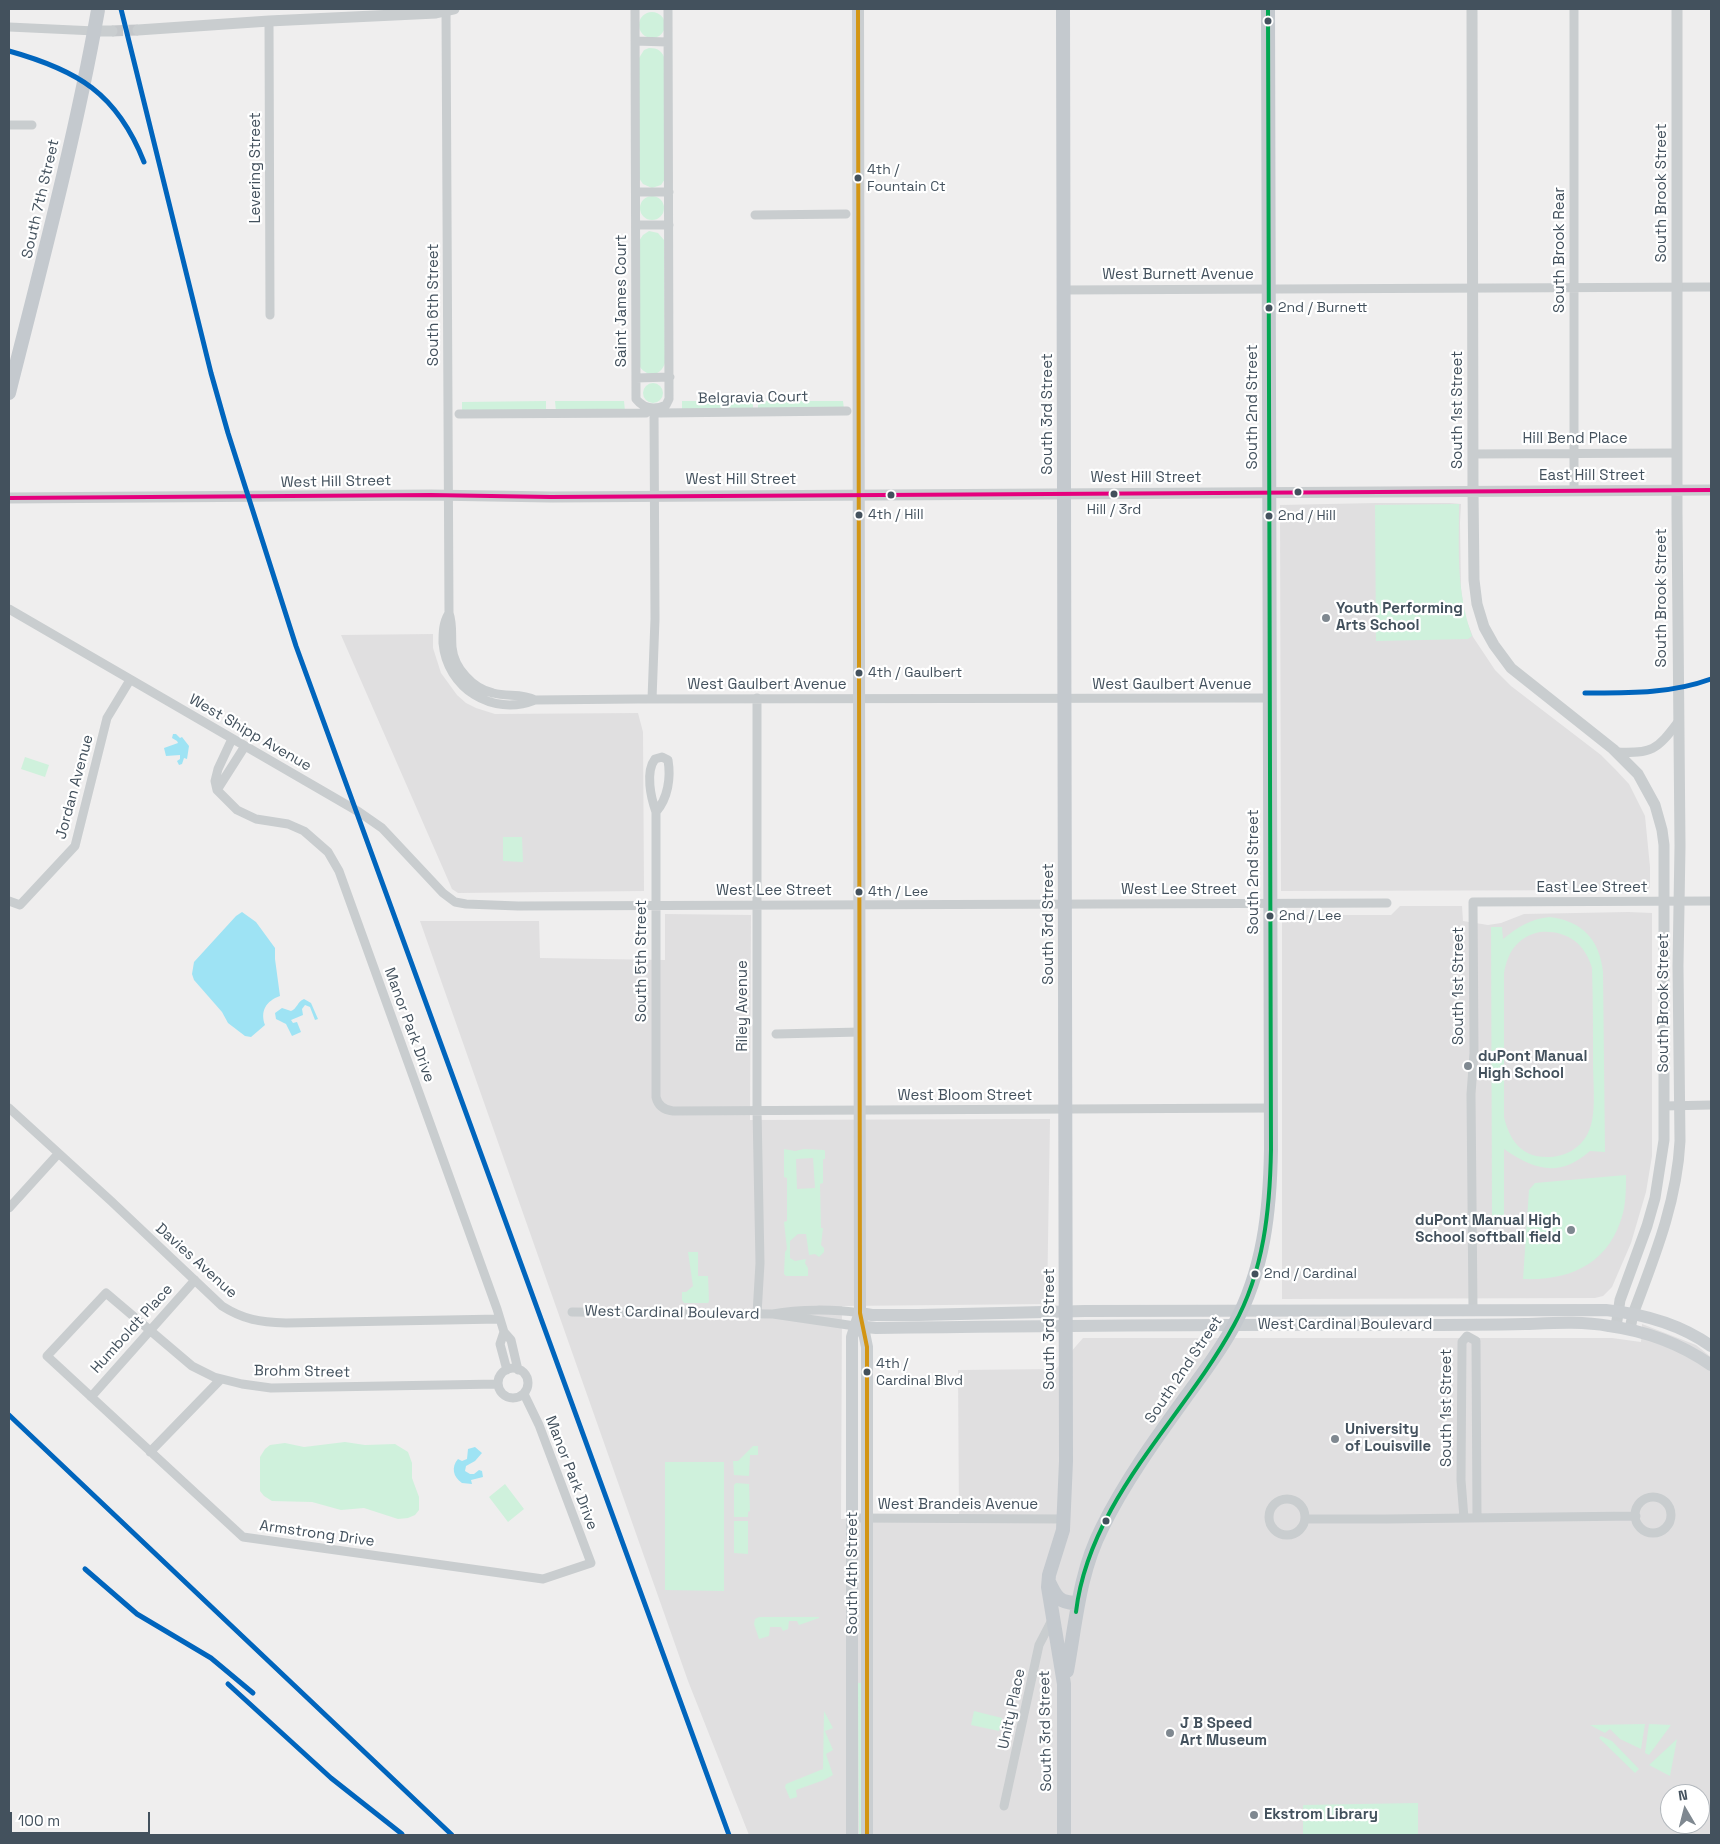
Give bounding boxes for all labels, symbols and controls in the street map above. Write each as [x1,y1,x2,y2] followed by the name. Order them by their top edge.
[1263,16,1273,26] unlabelled marker
[247,112,265,224] street label: Levering Street
[1653,123,1671,263] street label: South Brook Street
[19,138,63,260] street label: South 7th Street
[867,162,946,194] place label: 4th / Fountain Ct
[853,173,863,183] marker: 4th / Fountain Ct
[1551,187,1569,313] street label: South Brook Rear
[613,235,631,367] street label: Saint James Court
[425,244,443,366] street label: South 6th Street
[1102,266,1254,284] street label: West Burnett Avenue
[1278,300,1367,316] place label: 2nd / Burnett
[1264,303,1274,313] marker: 2nd / Burnett
[1244,344,1262,470] street label: South 2nd Street
[1449,351,1467,469] street label: South 1st Street
[1039,353,1057,475] street label: South 3rd Street
[698,388,808,408] street label: Belgravia Court
[1522,430,1628,448] street label: Hill Bend Place
[1539,467,1645,485] street label: East Hill Street
[1091,469,1201,487] street label: West Hill Street
[686,471,796,489] street label: West Hill Street
[280,472,392,492] street label: West Hill Street
[1293,487,1303,497] unlabelled marker
[1109,489,1119,499] marker: Hill / 3rd
[886,490,896,500] unlabelled marker
[1087,502,1141,518] place label: Hill / 3rd
[868,507,924,523] place label: 4th / Hill
[1278,508,1336,524] place label: 2nd / Hill
[854,510,864,520] marker: 4th / Hill
[1264,511,1274,521] marker: 2nd / Hill
[1653,528,1671,668] street label: South Brook Street
[1336,600,1463,635] place label: Youth Performing Arts School
[1320,612,1332,624] marker: Youth Performing Arts School
[868,665,962,681] place label: 4th / Gaulbert
[854,668,864,678] marker: 4th / Gaulbert
[687,676,847,694] street label: West Gaulbert Avenue
[1092,676,1252,694] street label: West Gaulbert Avenue
[186,691,314,775] street label: West Shipp Avenue
[52,733,98,841] street label: Jordan Avenue
[1245,809,1263,935] street label: South 2nd Street
[1040,863,1058,985] street label: South 3rd Street
[1536,879,1648,897] street label: East Lee Street
[1121,881,1237,899] street label: West Lee Street
[716,882,832,900] street label: West Lee Street
[868,884,928,900] place label: 4th / Lee
[854,887,864,897] marker: 4th / Lee
[633,900,651,1022] street label: South 5th Street
[1279,908,1342,924] place label: 2nd / Lee
[1265,911,1275,921] marker: 2nd / Lee
[1450,927,1468,1045] street label: South 1st Street
[1655,933,1673,1073] street label: South Brook Street
[734,960,752,1052] street label: Riley Avenue
[380,965,438,1085] street label: Manor Park Drive
[1478,1048,1587,1083] place label: duPont Manual High School
[1462,1060,1474,1072] marker: duPont Manual High School
[897,1087,1033,1105] street label: West Bloom Street
[1415,1212,1561,1247] place label: duPont Manual High School softball field
[152,1220,240,1302] street label: Davies Avenue
[1565,1224,1577,1236] marker: duPont Manual High School softball field
[1264,1266,1357,1282] place label: 2nd / Cardinal
[1041,1268,1059,1390] street label: South 3rd Street
[1250,1269,1260,1279] marker: 2nd / Cardinal
[87,1281,177,1377] street label: Humboldt Place
[584,1302,760,1324] street label: West Cardinal Boulevard
[1142,1313,1226,1427] street label: South 2nd Street
[1258,1316,1432,1334] street label: West Cardinal Boulevard
[1438,1349,1456,1467] street label: South 1st Street
[876,1356,963,1388] place label: 4th / Cardinal Blvd
[254,1362,350,1382] street label: Brohm Street
[862,1367,872,1377] marker: 4th / Cardinal Blvd
[541,1413,601,1533] street label: Manor Park Drive
[1345,1421,1431,1456] place label: University of Louisville
[1329,1433,1341,1445] marker: University of Louisville
[878,1496,1038,1514] street label: West Brandeis Avenue
[844,1512,862,1634] street label: South 4th Street
[1101,1516,1111,1526] unlabelled marker
[258,1517,376,1551] street label: Armstrong Drive
[995,1667,1029,1751] street label: Unity Place
[1036,1670,1056,1792] street label: South 3rd Street
[1180,1715,1267,1750] place label: J B Speed Art Museum
[1164,1727,1176,1739] marker: J B Speed Art Museum
[1660,1784,1710,1834] north arrow
[1677,1786,1689,1805] text: N
[12,1802,152,1834] scale bar
[1264,1806,1378,1824] place label: Ekstrom Library
[1248,1809,1260,1821] marker: Ekstrom Library
[18,1811,60,1830] text: 100 m

